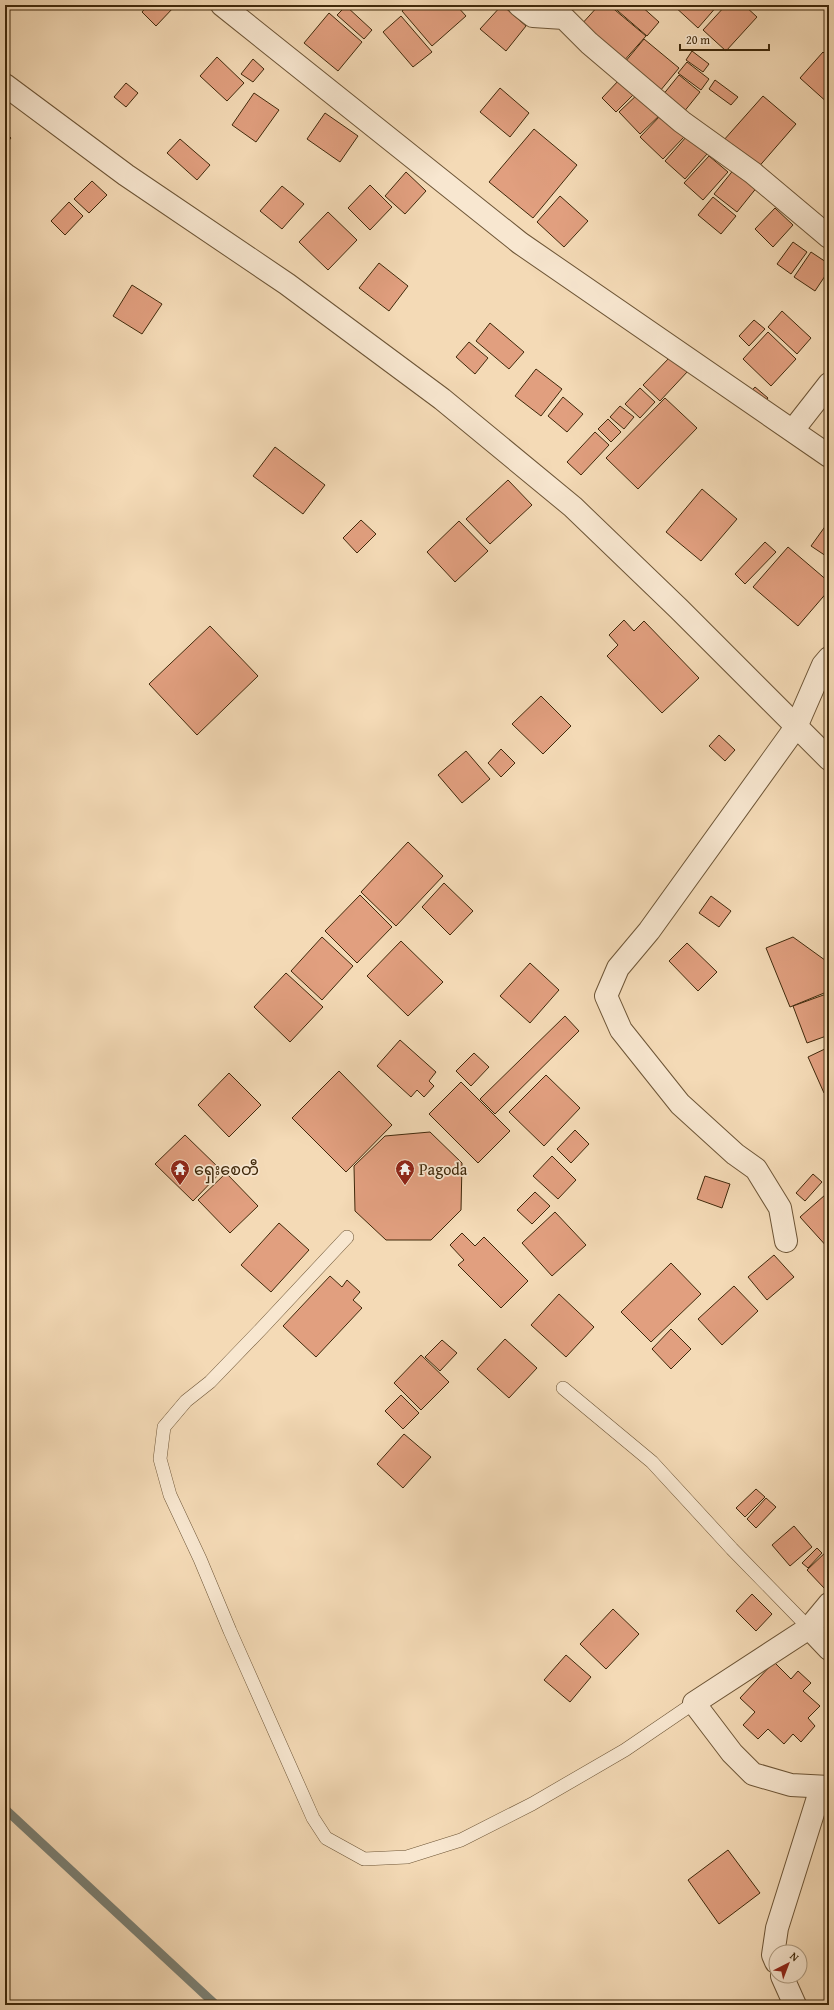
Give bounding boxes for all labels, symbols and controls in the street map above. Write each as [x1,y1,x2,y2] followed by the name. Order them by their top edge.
[680,26,769,52] scale bar
[686,31,710,48] text: 20 m
[194,1157,259,1184] place label: ရှေးစေတီ
[419,1157,468,1181] place label: Pagoda
[169,1158,191,1186] temple icon: ရှေးစေတီ
[394,1158,416,1186] temple icon: Pagoda
[768,1944,808,1984] north arrow
[787,1948,803,1965] text: N

